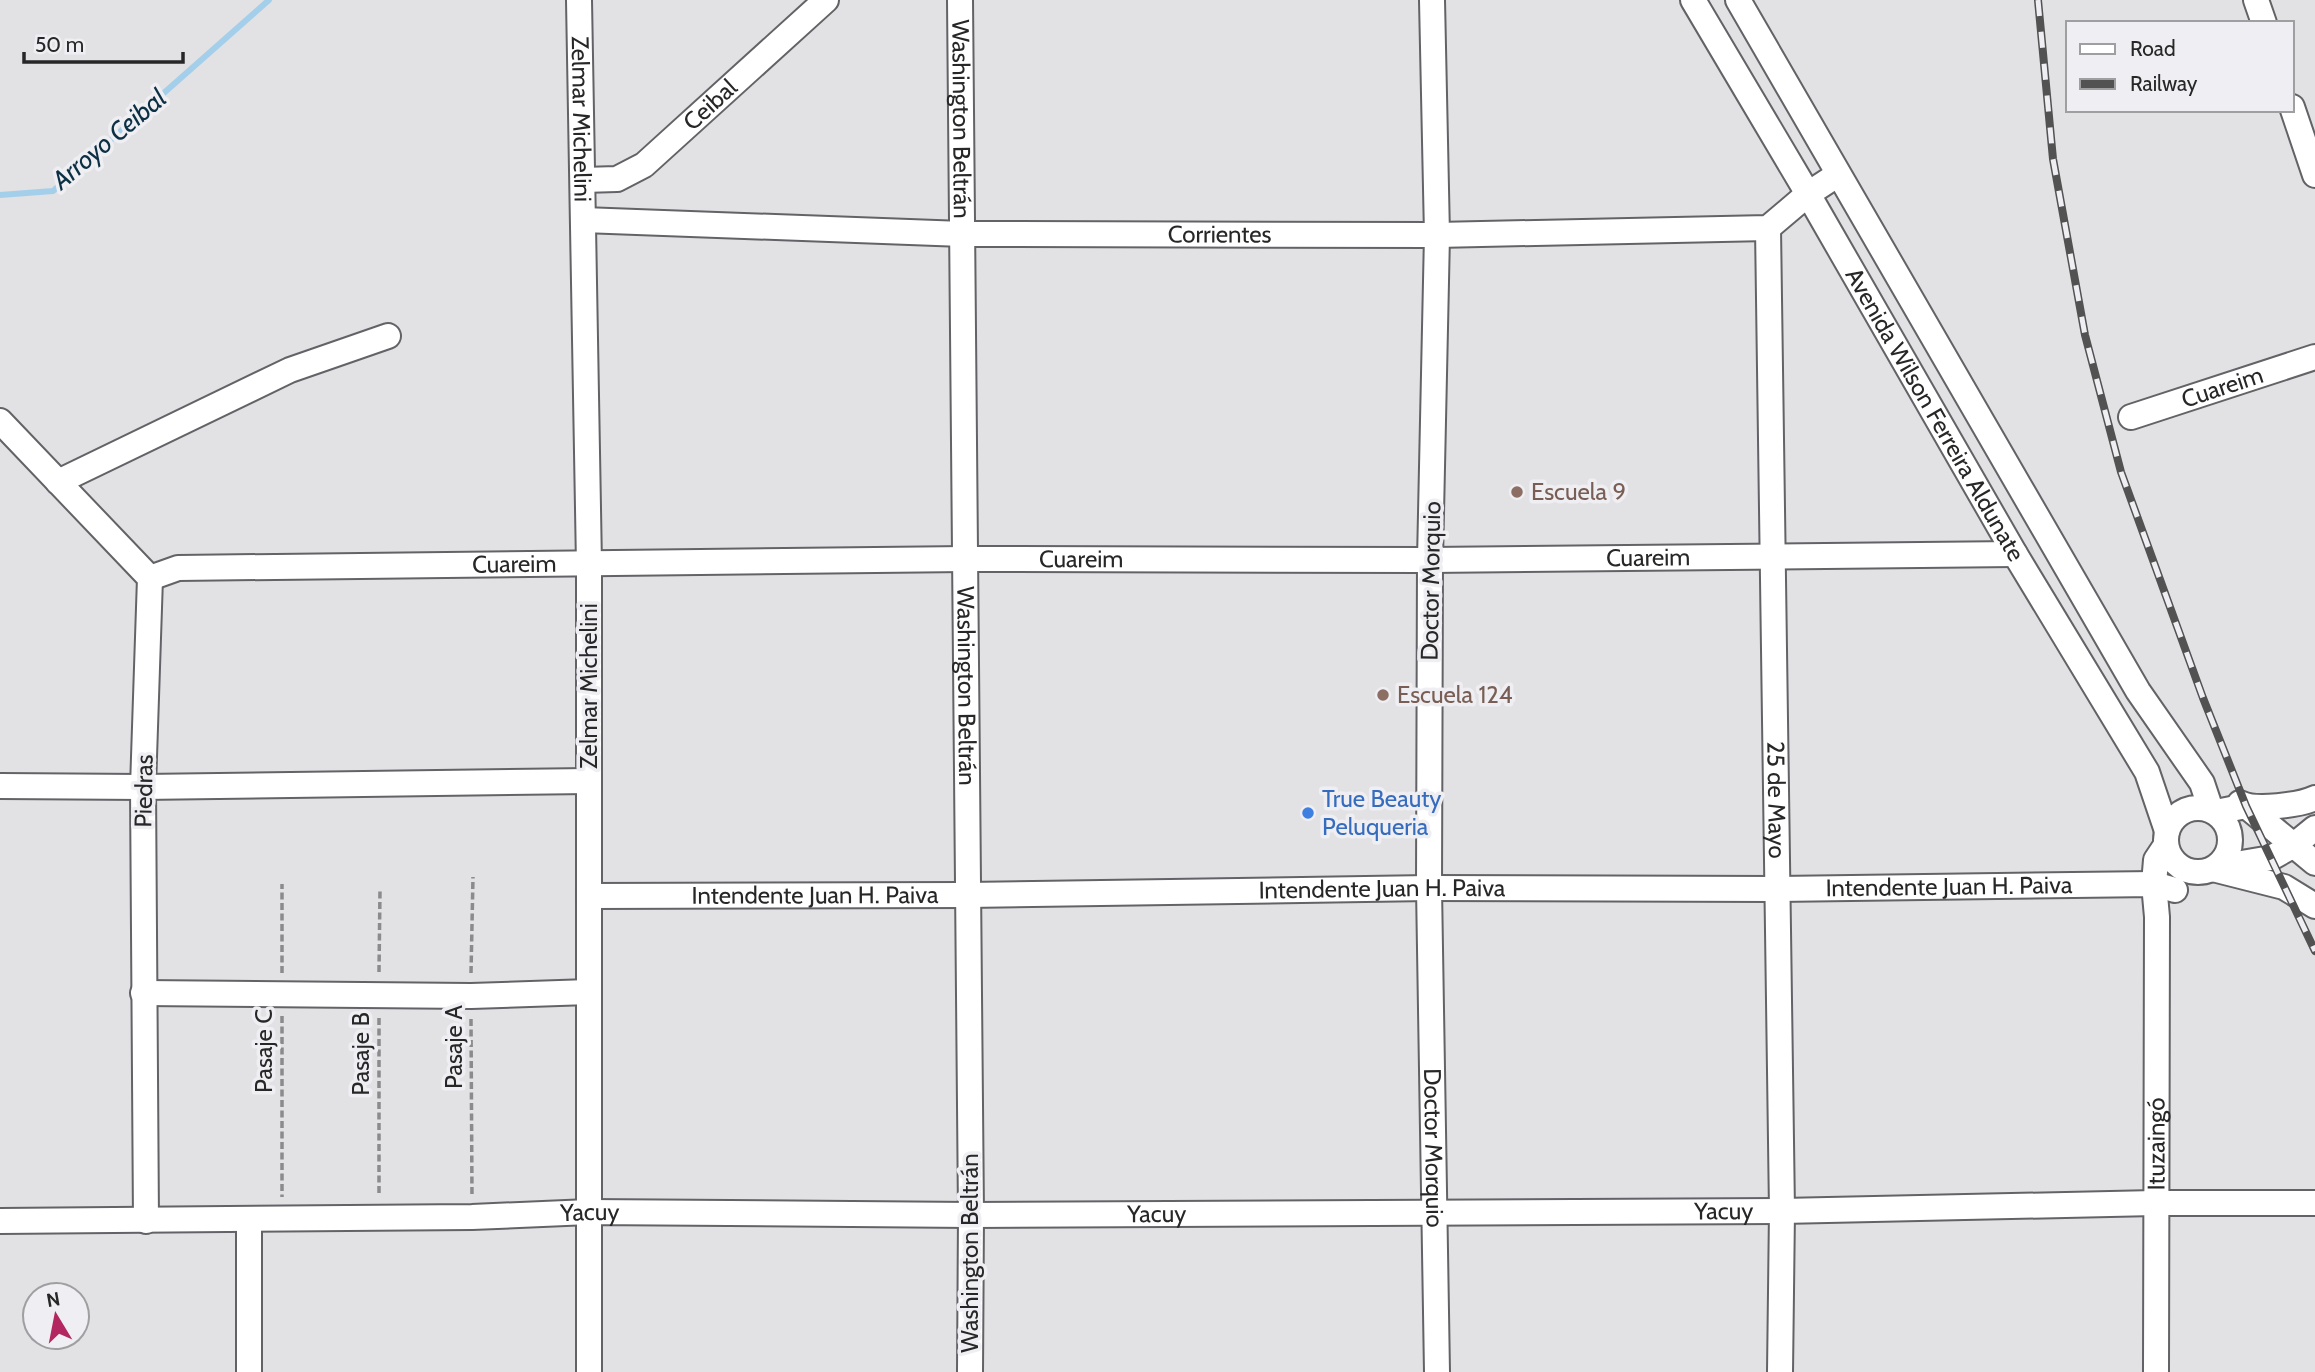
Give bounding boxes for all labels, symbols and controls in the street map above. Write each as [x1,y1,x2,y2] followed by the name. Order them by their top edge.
[946,19,977,219] street label: Washington Beltrán
[24,21,184,65] scale bar
[2066,21,2294,112] legend
[35,32,84,57] text: 50 m
[566,36,598,202] street label: Zelmar Michelini
[2130,36,2176,61] text: Road
[2130,71,2198,96] text: Railway
[677,73,743,136] street label: Ceibal
[45,82,173,197] water label: Arroyo Ceibal
[1168,219,1272,249] street label: Corrientes
[1840,263,2031,566] street label: Avenida Wilson Ferreira Aldunate
[2178,360,2267,414] street label: Cuareim
[1531,477,1626,506] place label: Escuela 9
[1509,484,1525,500] marker: Escuela 9
[1415,501,1446,661] street label: Doctor Morquio
[1606,542,1690,572] street label: Cuareim
[1039,544,1123,573] street label: Cuareim
[472,549,557,579] street label: Cuareim
[951,586,982,786] street label: Washington Beltrán
[574,603,603,769] street label: Zelmar Michelini
[1397,680,1513,709] place label: Escuela 124
[1375,687,1391,703] marker: Escuela 124
[1761,741,1792,859] street label: 25 de Mayo
[128,754,159,828] street label: Piedras
[1322,784,1441,841] place label: True Beauty Peluqueria
[1300,805,1316,821] marker: True Beauty Peluqueria
[1825,870,2073,902] street label: Intendente Juan H. Paiva
[1258,873,1506,905] street label: Intendente Juan H. Paiva
[692,880,939,910] street label: Intendente Juan H. Paiva
[439,1005,468,1089] street label: Pasaje A
[249,1009,278,1093] street label: Pasaje C
[346,1012,375,1096] street label: Pasaje B
[1418,1068,1450,1228] street label: Doctor Morquio
[2141,1097,2171,1191] street label: Ituzaingó
[955,1153,984,1353] street label: Washington Beltrán
[1693,1196,1754,1225] street label: Yacuy
[559,1197,620,1227] street label: Yacuy
[1126,1199,1187,1228] street label: Yacuy
[21,1281,91,1351] north arrow
[45,1287,62,1312] text: N

